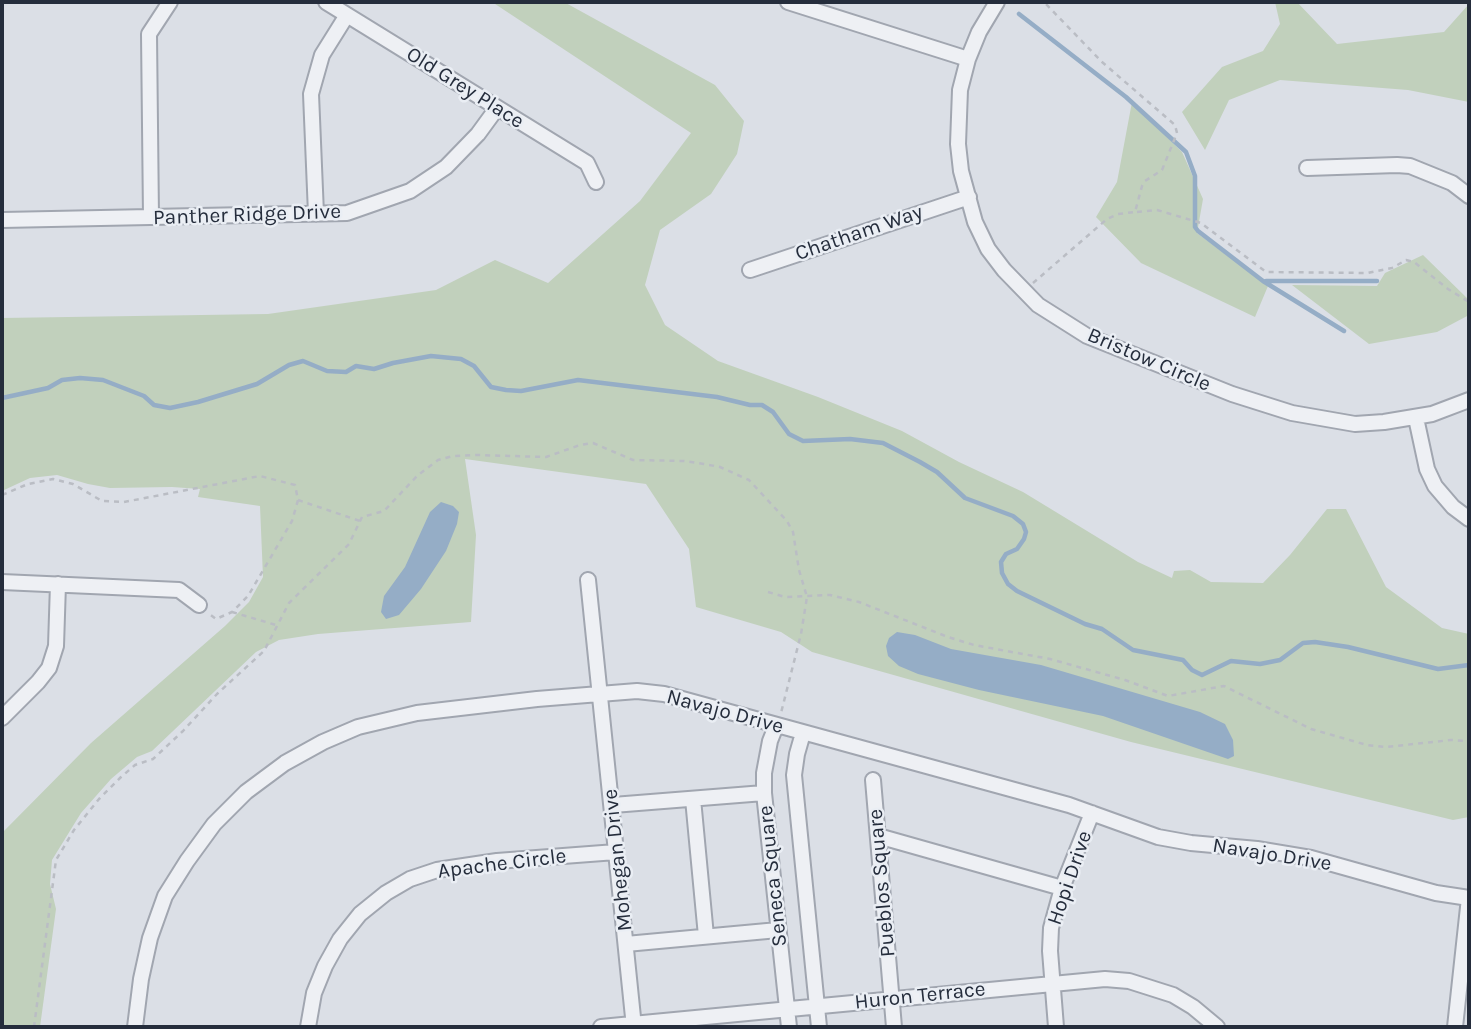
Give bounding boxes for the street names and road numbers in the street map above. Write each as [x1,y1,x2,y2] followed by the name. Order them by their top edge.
[401,42,529,134] street label: Old Grey Place
[153,199,341,231] street label: Panther Ridge Drive
[792,199,926,267] street label: Chatham Way
[1083,323,1215,397] street label: Bristow Circle
[664,684,786,740] street label: Navajo Drive
[598,788,638,932] street label: Mohegan Drive
[753,804,793,948] street label: Seneca Square
[863,808,901,958] street label: Pueblos Square
[1042,828,1098,928] street label: Hopi Drive
[1211,833,1333,877] street label: Navajo Drive
[436,844,568,884] street label: Apache Circle
[853,977,987,1015] street label: Huron Terrace

